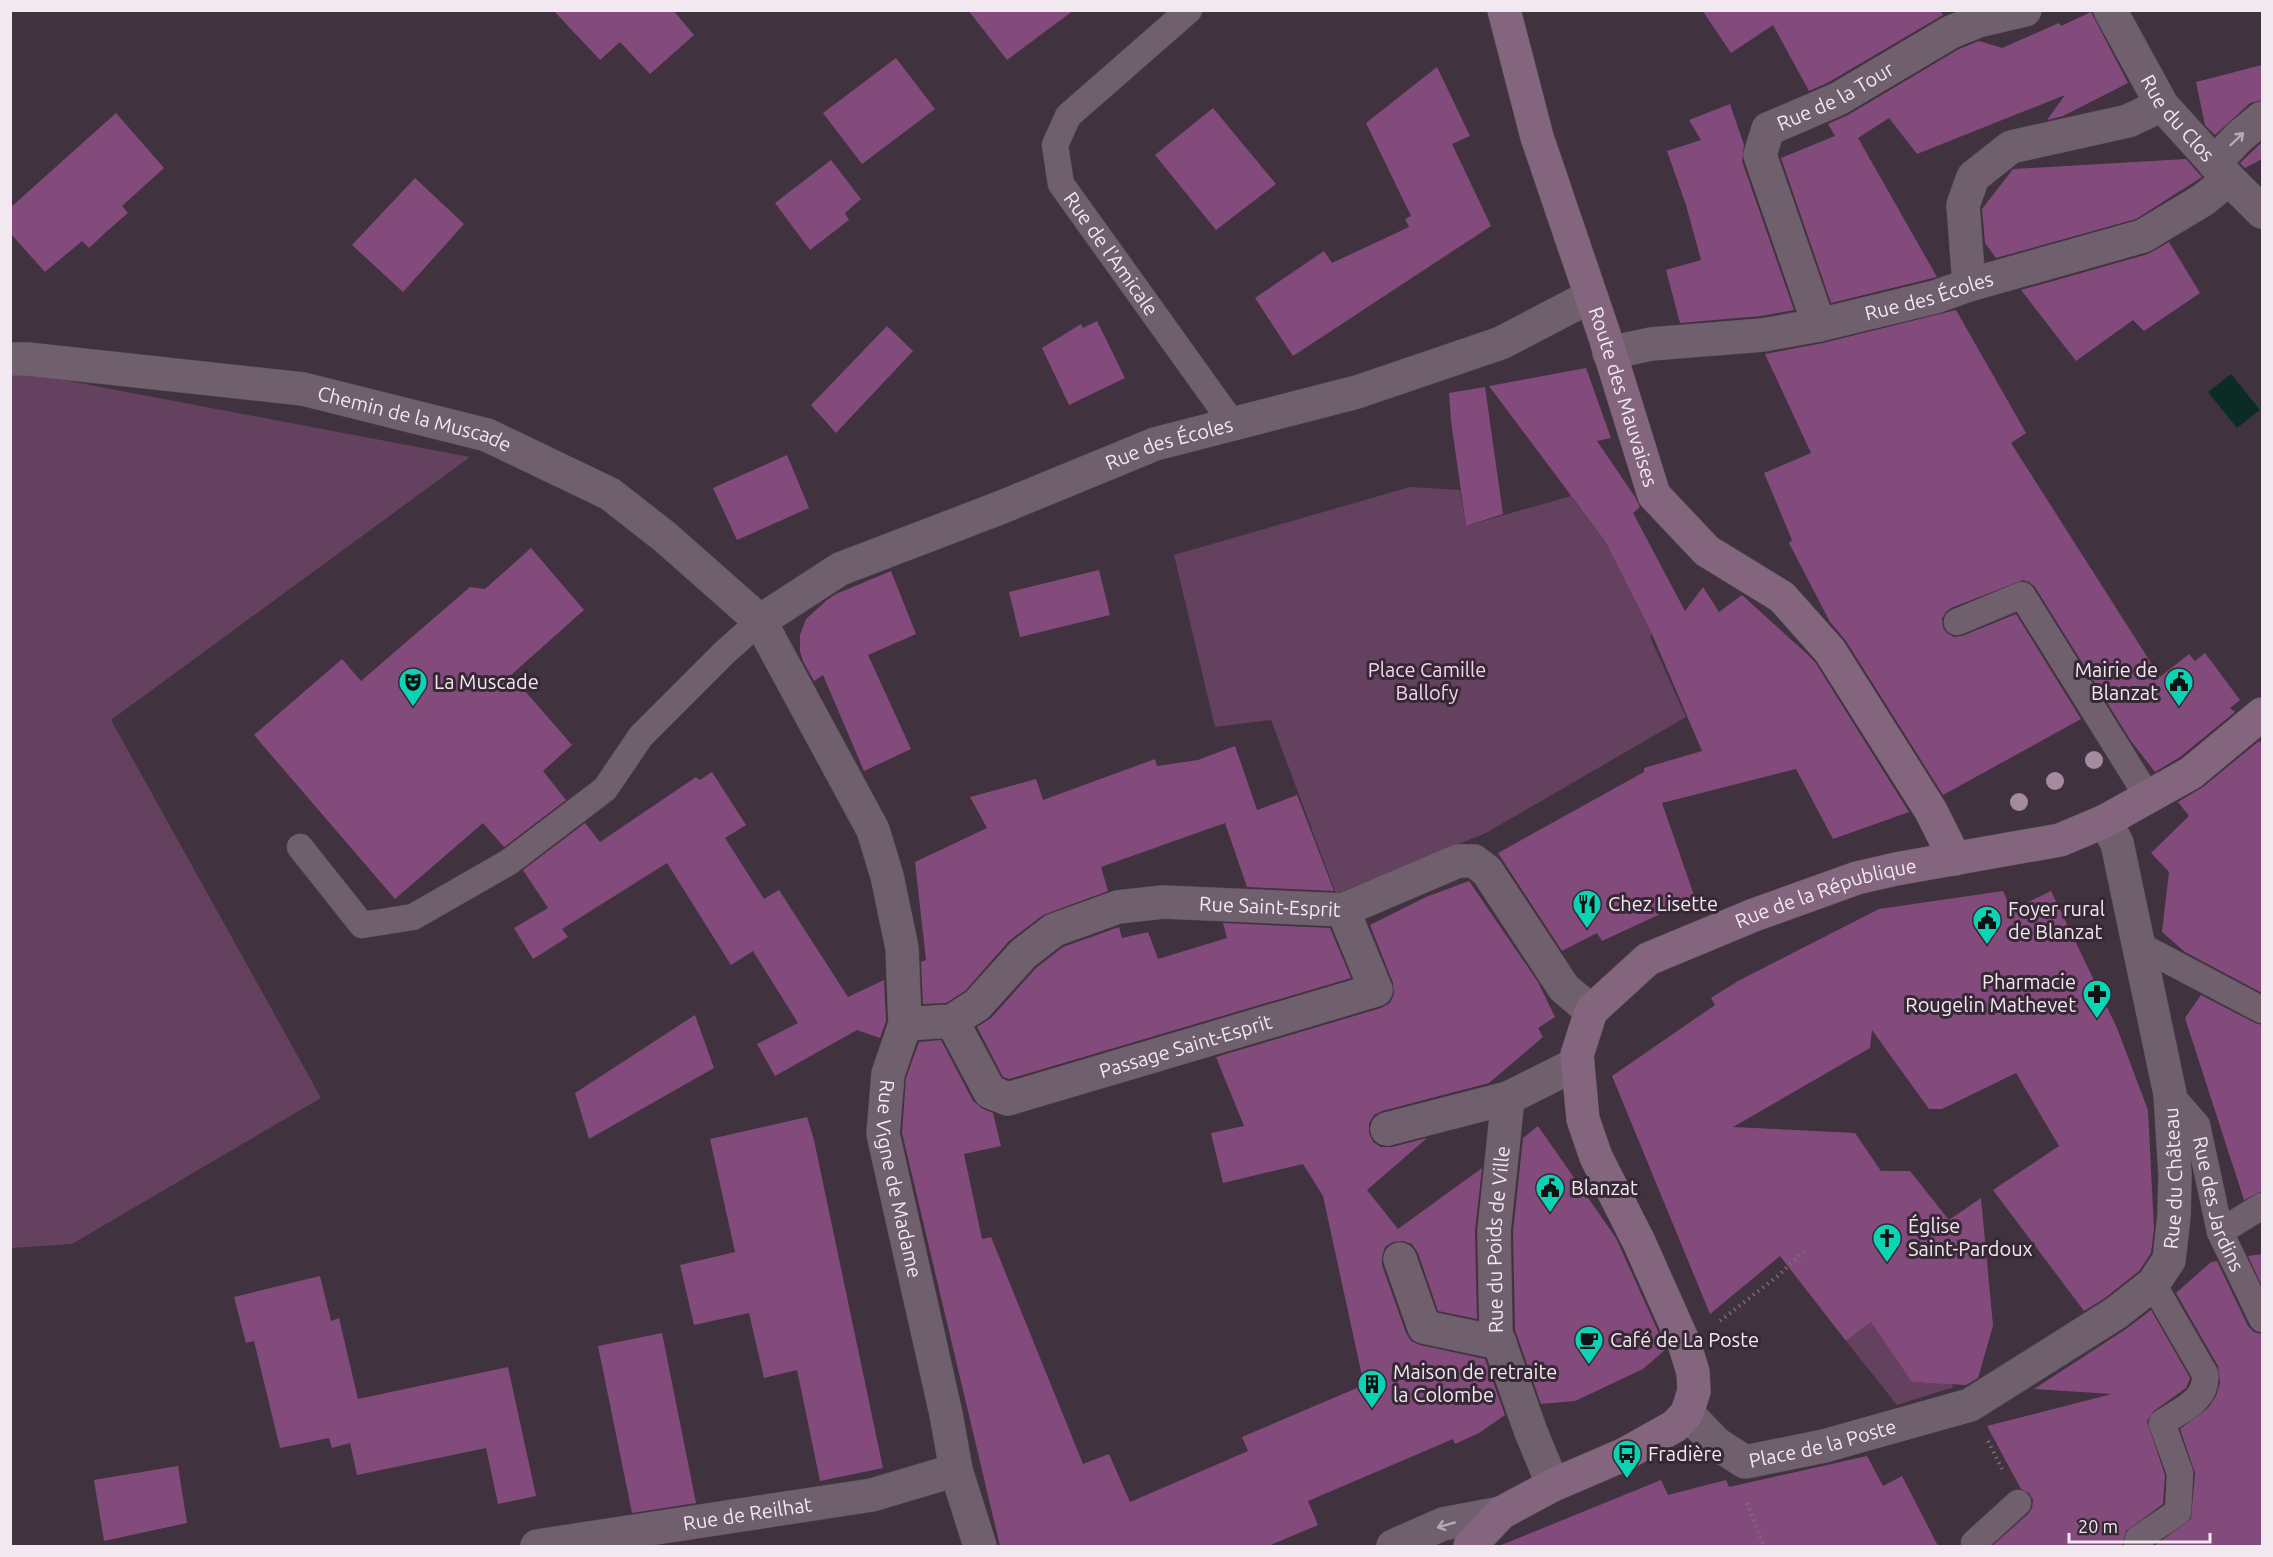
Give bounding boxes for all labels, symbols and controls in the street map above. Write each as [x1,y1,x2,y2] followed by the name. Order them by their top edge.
[1773,57,1898,135] street label: Rue de la Tour
[2137,70,2219,166] street label: Rue du Clos
[2230,132,2245,146] one-way arrow
[1059,187,1163,320] street label: Rue de l'Amicale
[1862,267,1996,325] street label: Rue des Écoles
[1585,304,1663,490] street label: Route des Mauvaises
[315,381,515,456] street label: Chemin de la Muscade
[1102,412,1235,474] street label: Rue des Écoles
[1368,658,1486,704] park label: Place Camille Ballofy
[2075,658,2158,704] place label: Mairie de Blanzat
[397,666,429,708] theatre icon: La Muscade
[2163,666,2195,708] public building icon: Mairie de Blanzat
[434,670,539,693] place label: La Muscade
[1731,854,1918,933] street label: Rue de la République
[1571,888,1603,930] restaurant icon: Chez Lisette
[1199,892,1341,921] street label: Rue Saint-Esprit
[1608,892,1718,915] place label: Chez Lisette
[2008,897,2105,943] place label: Foyer rural de Blanzat
[1971,904,2003,946] public building icon: Foyer rural de Blanzat
[1905,970,2076,1016] place label: Pharmacie Rougelin Mathevet
[2081,978,2113,1020] pharmacy icon: Pharmacie Rougelin Mathevet
[1096,1009,1275,1082] street label: Passage Saint-Esprit
[872,1079,927,1280] street label: Rue Vigne de Madame
[2158,1107,2186,1250] street label: Rue du Château
[2189,1134,2249,1275] street label: Rue des Jardins
[1482,1145,1514,1333] street label: Rue du Poids de Ville
[1534,1172,1566,1214] public building icon: Blanzat
[1571,1176,1638,1199] place label: Blanzat
[1908,1214,2033,1260] place label: Église Saint-Pardoux
[1871,1222,1903,1264] church icon: Église Saint-Pardoux
[1573,1324,1605,1366] cafe icon: Café de La Poste
[1610,1328,1759,1351] place label: Café de La Poste
[1393,1360,1557,1406] place label: Maison de retraite la Colombe
[1356,1368,1388,1410] building icon: Maison de retraite la Colombe
[1747,1414,1899,1472] street label: Place de la Poste
[1611,1438,1643,1480] bus stop icon: Fradière
[1648,1442,1722,1465] place label: Fradière
[681,1492,814,1535] street label: Rue de Reilhat
[2069,1506,2210,1544] scale bar
[2078,1516,2118,1536] text: 20 m
[1437,1520,1456,1531] one-way arrow

